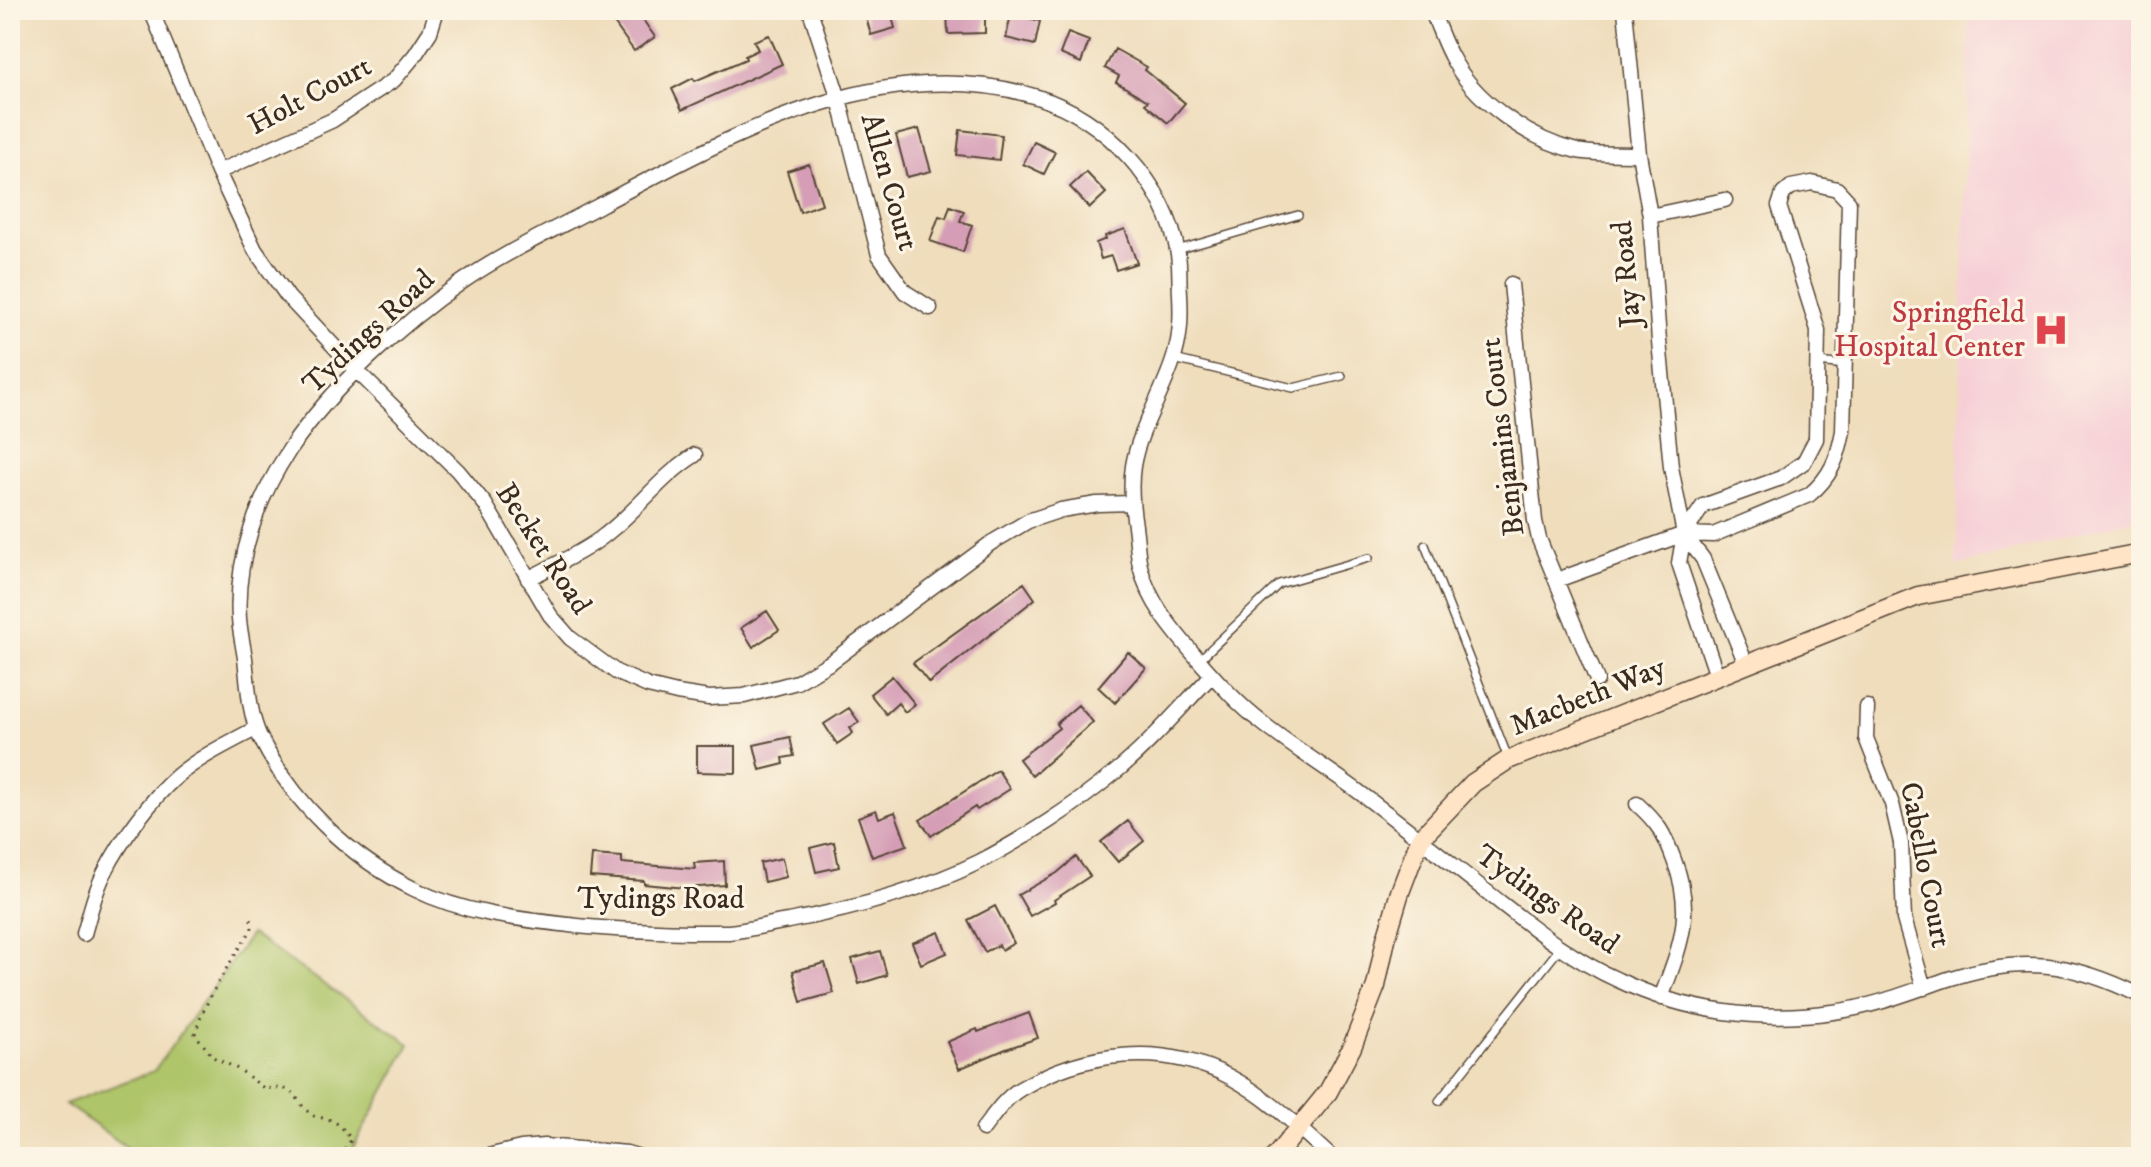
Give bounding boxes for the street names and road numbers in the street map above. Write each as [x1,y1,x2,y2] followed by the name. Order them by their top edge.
[242,48,378,144] street label: Holt Court
[852,109,926,255] street label: Allen Court
[1604,219,1650,332] street label: Jay Road
[295,262,443,402] street label: Tydings Road
[1472,336,1534,538] street label: Benjamins Court
[487,476,599,622] street label: Becket Road
[1505,649,1672,745] street label: Macbeth Way
[1891,779,1959,951] street label: Cabello Court
[1468,837,1626,963] street label: Tydings Road
[578,881,744,918] street label: Tydings Road

